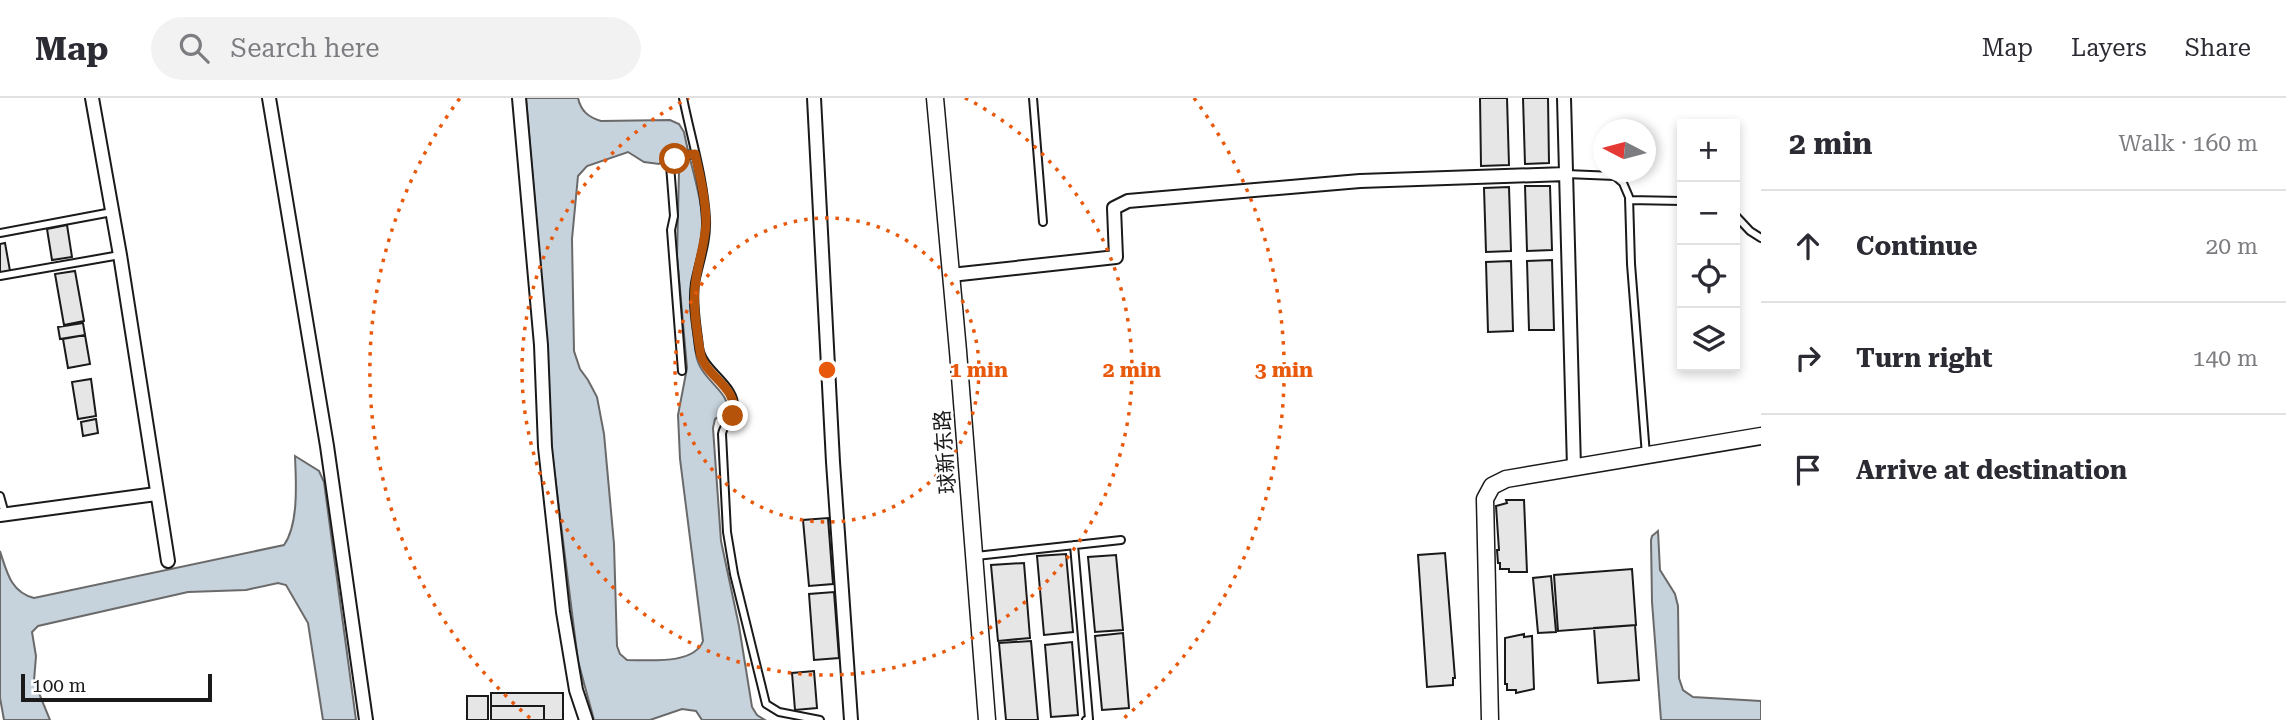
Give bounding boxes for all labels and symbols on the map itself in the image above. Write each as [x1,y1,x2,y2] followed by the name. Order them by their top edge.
[1593,119,1656,182] north arrow
[659,143,690,174] route start
[815,358,839,382] centre of rings
[950,358,1008,382] text: 1 min
[1103,358,1161,382] text: 2 min
[1255,358,1313,382] text: 3 min
[717,400,748,431] route end
[930,409,960,495] street label: 球新东路
[21,671,212,703] scale bar

